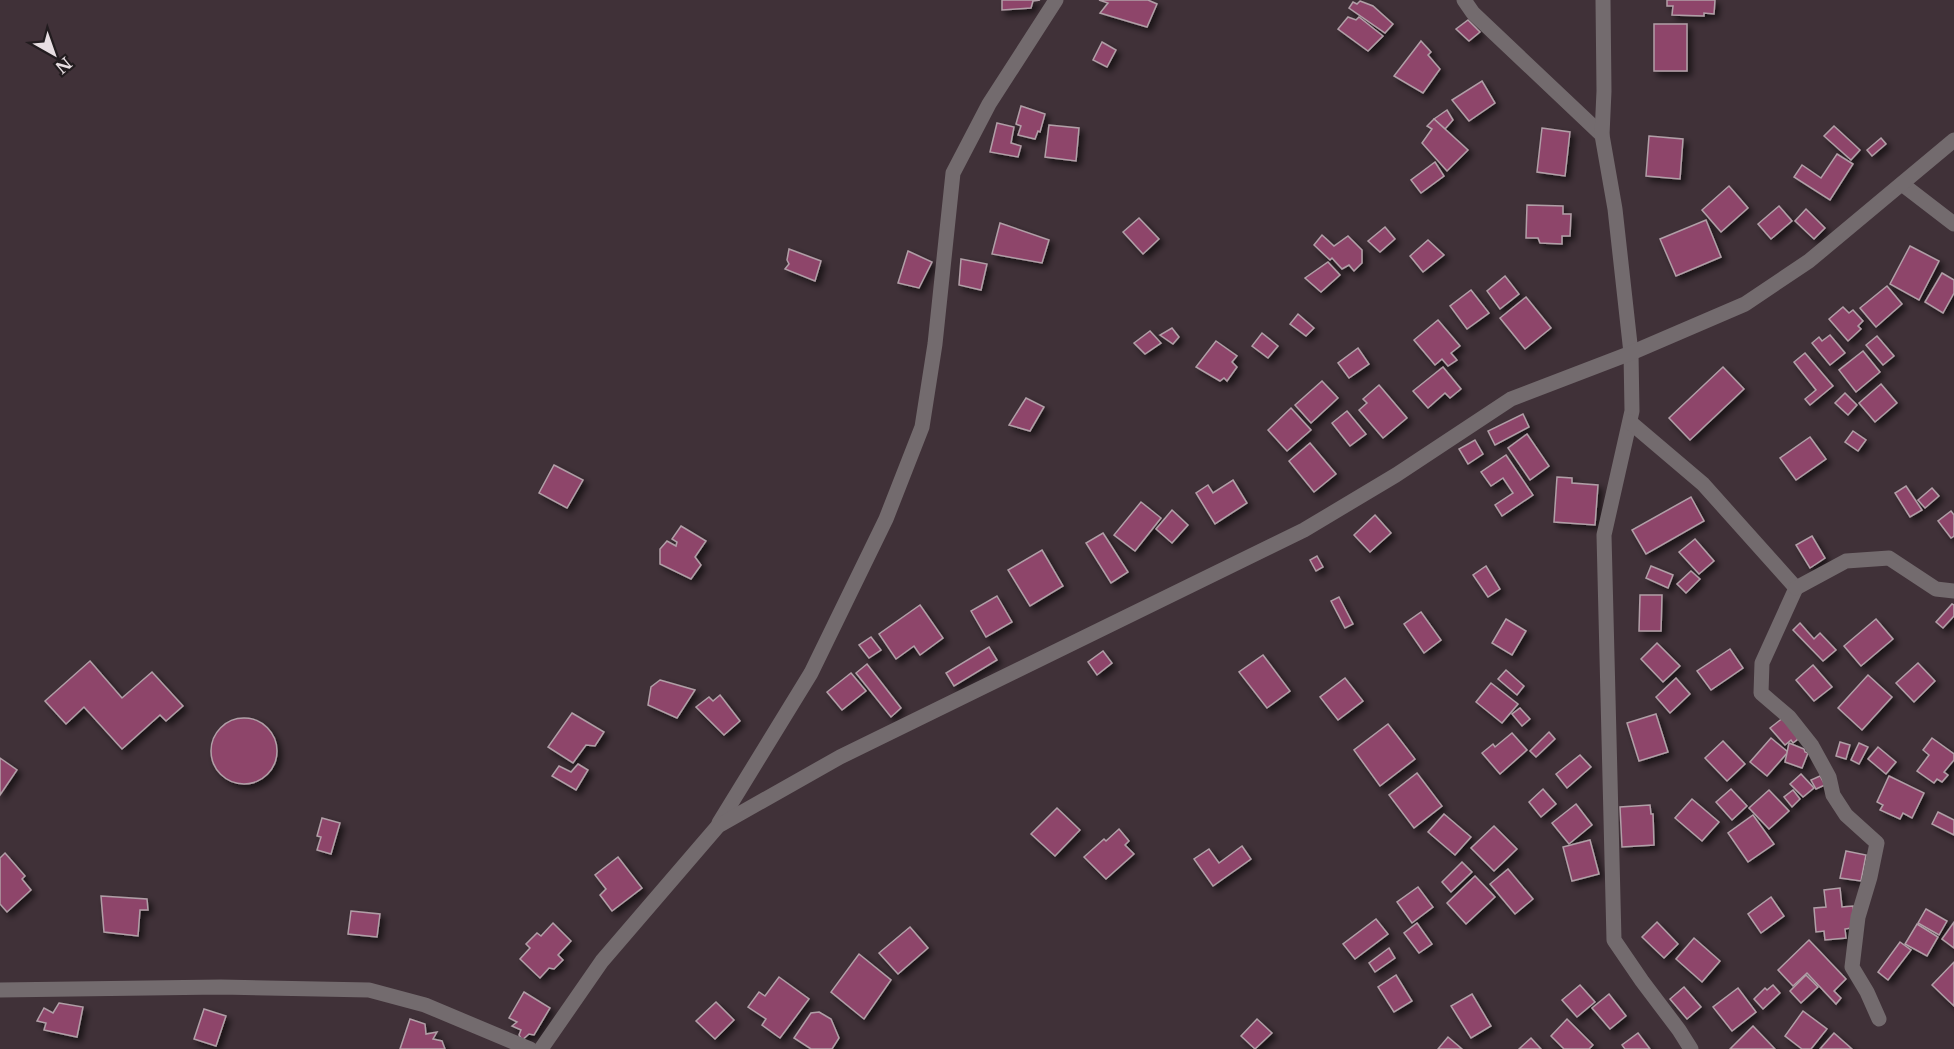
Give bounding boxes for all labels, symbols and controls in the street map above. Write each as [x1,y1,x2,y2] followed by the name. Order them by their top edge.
[24,24,84,84] north arrow
[51,53,76,78] text: N

